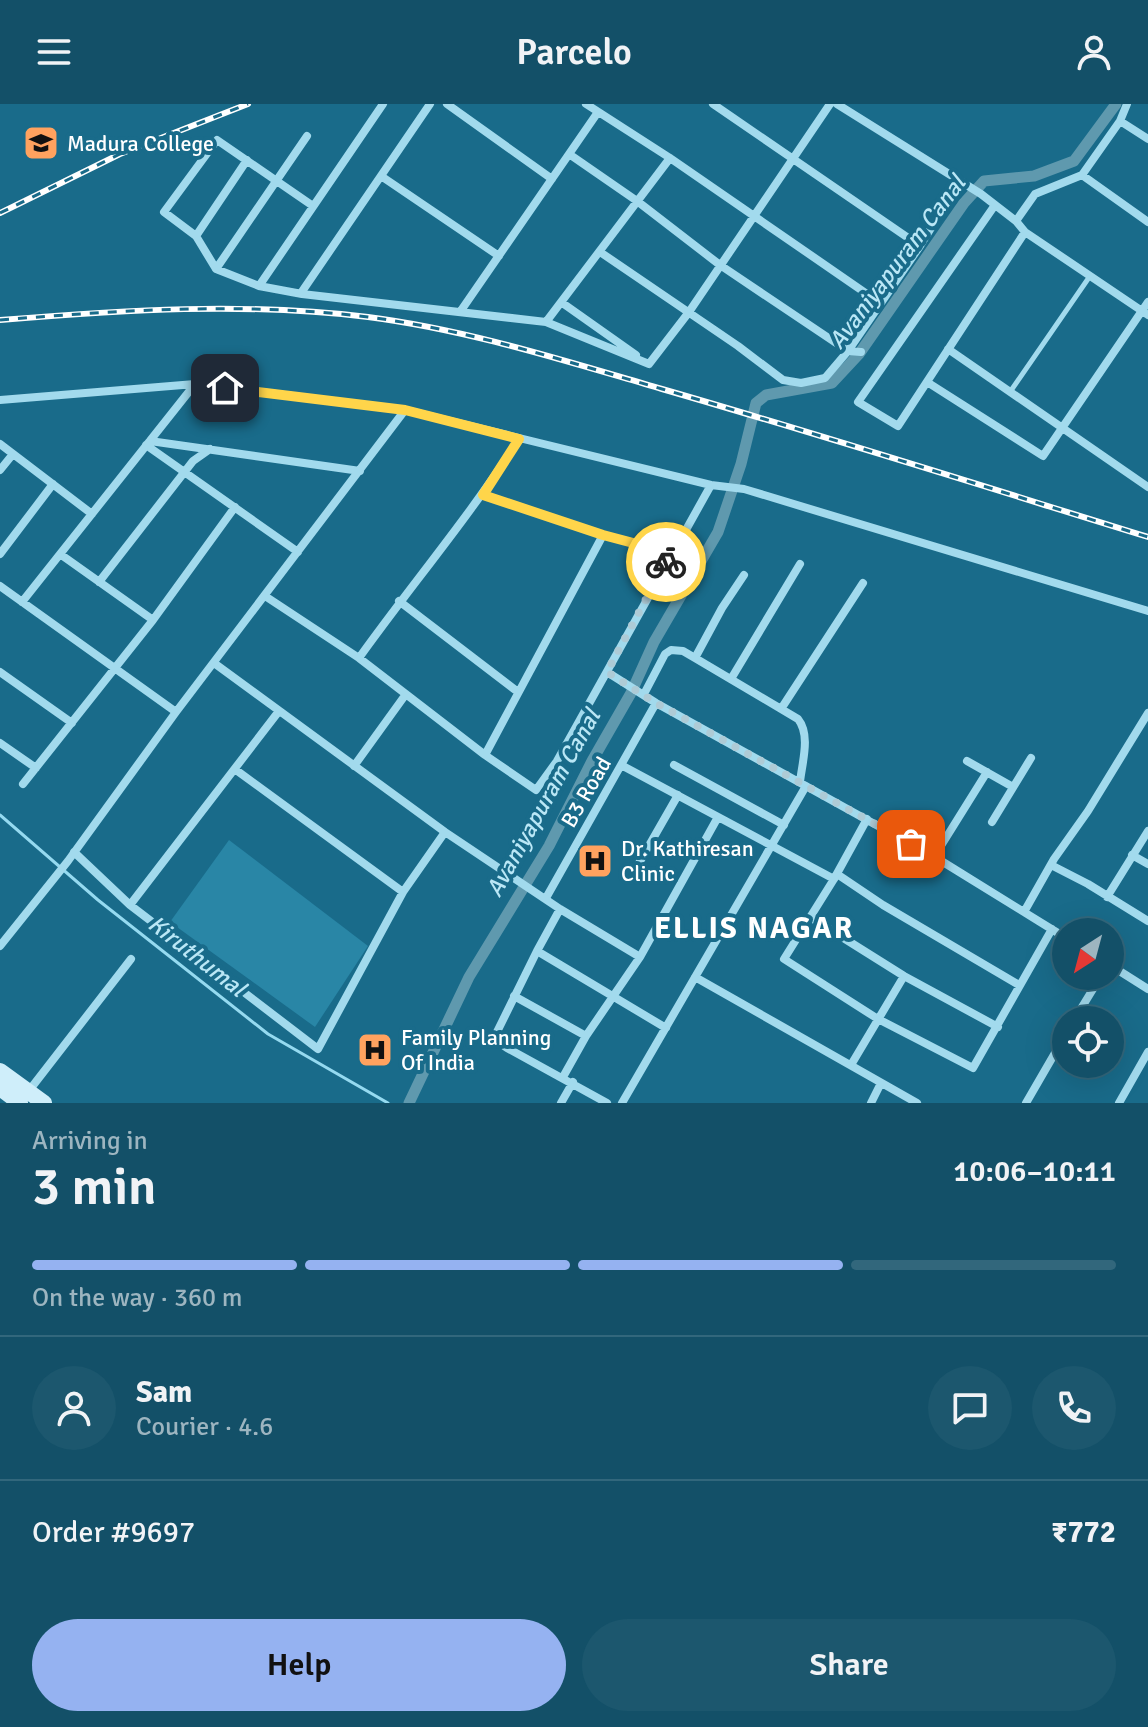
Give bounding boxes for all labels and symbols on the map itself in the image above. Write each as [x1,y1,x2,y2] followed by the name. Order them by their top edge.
[22,124,60,162] school or university icon: Madura College
[67,130,214,157] place label: Madura College
[822,168,973,355] water label: Avaniyapuram Canal
[191,354,259,422] pin
[626,522,706,602] courier
[479,702,608,902] water label: Avaniyapuram Canal
[555,752,617,832] street label: B3 Road
[877,810,945,878] pin
[621,835,754,887] place label: Dr. Kathiresan Clinic
[576,842,614,880] hospital icon: Dr. Kathiresan Clinic
[142,909,253,1005] water label: Kiruthumal
[654,910,854,947] district label: ELLIS NAGAR
[1052,918,1124,990] north arrow
[401,1024,551,1076] place label: Family Planning Of India
[356,1031,394,1069] hospital icon: Family Planning Of India

